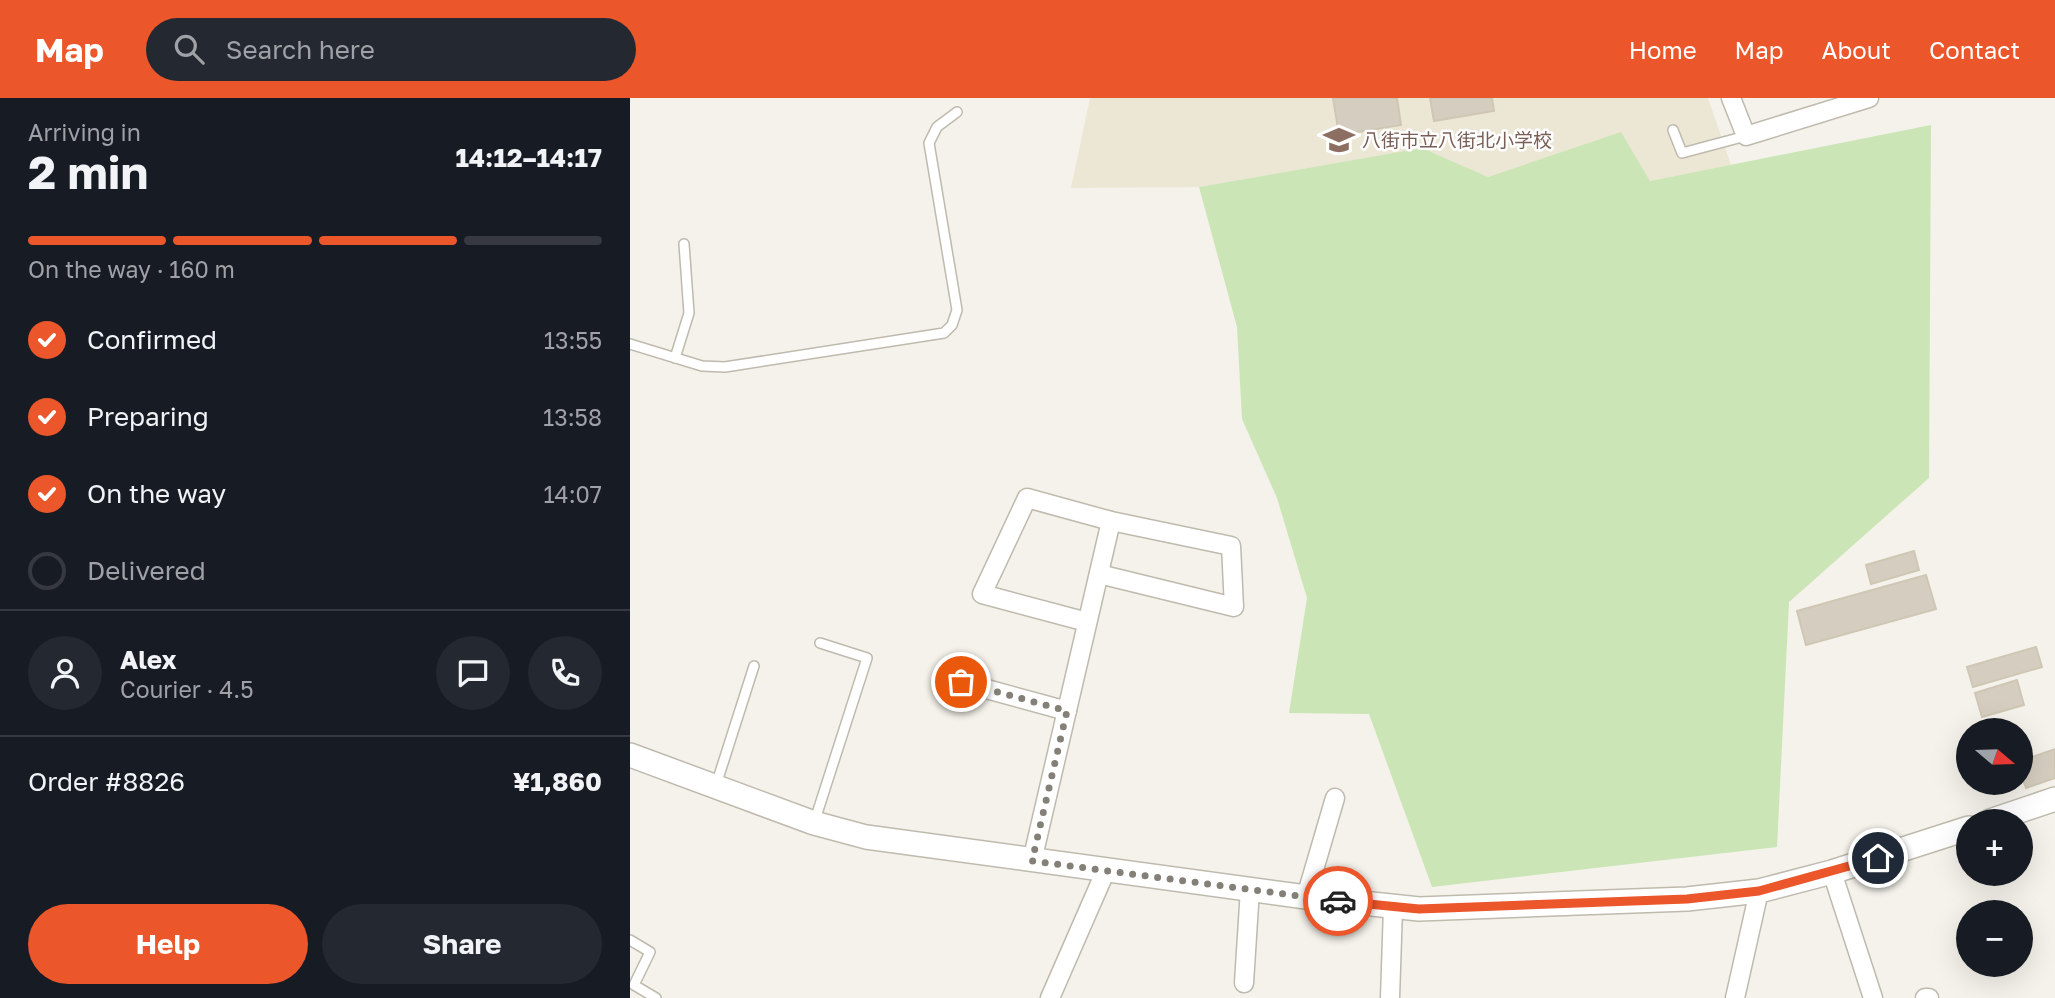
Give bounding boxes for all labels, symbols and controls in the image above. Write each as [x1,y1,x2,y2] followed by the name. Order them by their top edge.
[146,18,636,81] search box
[35,30,104,69] text: Map
[170,30,208,68] icon: search
[226,34,375,65] text: Search here
[1629,35,1697,64] text: Home
[1735,35,1784,64] text: Map
[1822,35,1891,64] text: About
[1929,35,2020,64] text: Contact
[28,118,141,146] text: Arriving in
[1322,123,1356,157] school or university icon: 八街市立八街北小学校
[1362,128,1552,151] place label: 八街市立八街北小学校
[455,142,602,173] text: 14:12–14:17
[28,144,148,199] text: 2 min
[28,255,235,283] text: On the way · 160 m
[28,321,66,359] icon: check
[87,324,217,355] text: Confirmed
[544,326,602,354] text: 13:55
[28,398,66,436] icon: check
[87,401,209,432] text: Preparing
[543,403,602,431] text: 13:58
[28,475,66,513] icon: check
[87,478,226,509] text: On the way
[543,480,602,508] text: 14:07
[87,555,206,586] text: Delivered
[28,636,102,710] button: person
[436,636,510,710] button: chat
[528,636,602,710] button: phone
[120,644,177,675] text: Alex
[931,652,991,712] pin
[942,663,980,701] icon: bag
[120,675,253,703] text: Courier · 4.5
[1956,718,2034,794] north arrow
[1956,718,2033,977] map controls
[28,766,185,797] text: Order #8826
[513,766,602,797] text: ¥1,860
[1956,809,2033,886] button: +
[1848,828,1908,888] pin
[1859,839,1897,877] icon: home
[1303,866,1373,936] courier
[1319,882,1357,920] icon: car
[1956,900,2033,977] button: −
[28,904,308,984] button: Help
[322,904,602,984] button: Share

